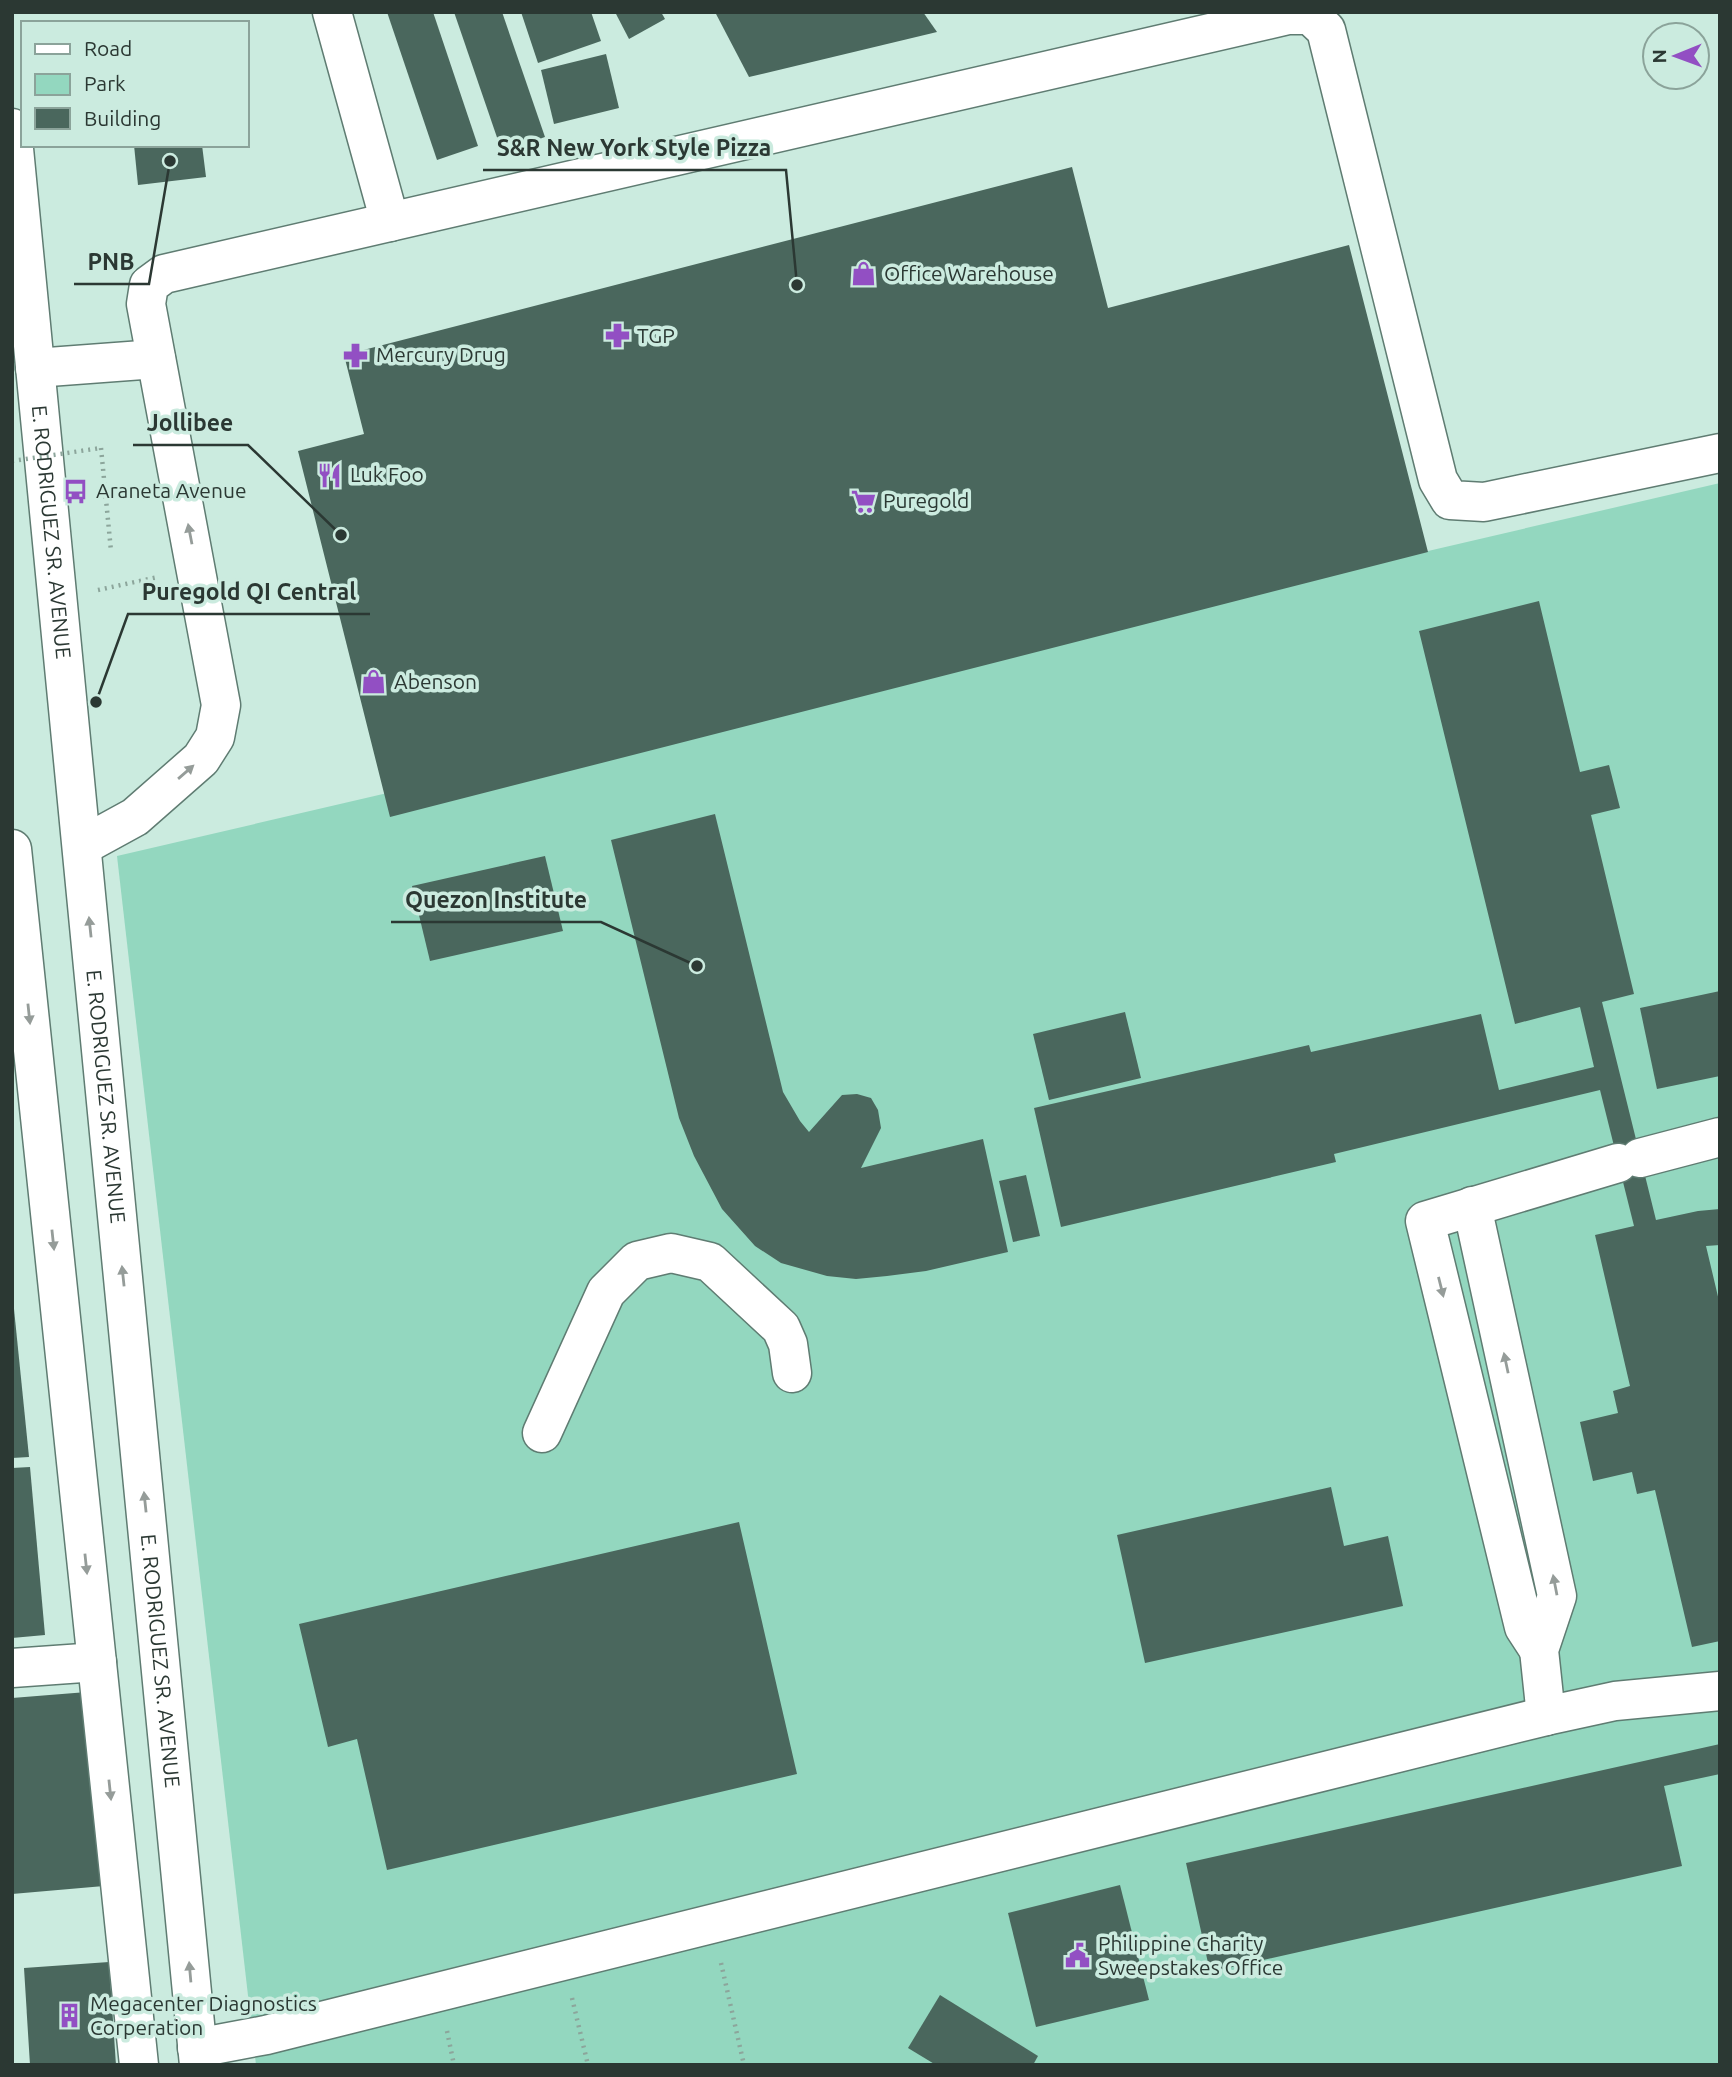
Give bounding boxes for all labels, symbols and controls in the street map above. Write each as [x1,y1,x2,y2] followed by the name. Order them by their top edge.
[21,21,248,147] legend
[1641,21,1711,91] north arrow
[84,36,132,60] text: Road
[1648,49,1670,64] text: N
[84,71,126,95] text: Park
[84,106,161,130] text: Building
[483,126,786,170] callout: S&R New York Style Pizza
[497,135,771,160] text: S&R New York Style Pizza
[74,240,149,284] callout: PNB
[88,249,134,274] text: PNB
[850,260,878,288] shop icon: Office Warehouse
[884,261,1054,285] place label: Office Warehouse
[603,322,631,350] pharmacy icon: TGP
[637,323,675,347] place label: TGP
[342,341,370,369] pharmacy icon: Mercury Drug
[376,342,506,366] place label: Mercury Drug
[133,401,248,445] callout: Jollibee
[28,404,76,660] street label: E. RODRIGUEZ SR. AVENUE
[147,410,233,435] text: Jollibee
[316,461,344,489] restaurant icon: Luk Foo
[350,462,424,486] place label: Luk Foo
[62,477,90,505] bus stop icon: Araneta Avenue
[96,478,247,502] place label: Araneta Avenue
[849,487,877,515] supermarket icon: Puregold
[883,488,969,512] place label: Puregold
[184,523,195,545] one-way arrow
[128,570,370,614] callout: Puregold QI Central
[142,579,356,604] text: Puregold QI Central
[360,668,388,696] shop icon: Abenson
[394,669,477,693] place label: Abenson
[177,764,195,780] one-way arrow
[391,878,601,922] callout: Quezon Institute
[405,887,587,912] text: Quezon Institute
[84,916,95,938] one-way arrow
[82,968,131,1224] street label: E. RODRIGUEZ SR. AVENUE
[24,1003,35,1025] one-way arrow
[47,1230,58,1252] one-way arrow
[117,1264,128,1286] one-way arrow
[1436,1276,1447,1298] one-way arrow
[1500,1352,1511,1374] one-way arrow
[139,1491,150,1513] one-way arrow
[137,1533,185,1789] street label: E. RODRIGUEZ SR. AVENUE
[81,1553,92,1575] one-way arrow
[1549,1574,1560,1596] one-way arrow
[105,1780,116,1802] one-way arrow
[1098,1931,1283,1979] place label: Philippine Charity Sweepstakes Office
[1064,1942,1092,1970] public building icon: Philippine Charity Sweepstakes Office
[184,1961,195,1983] one-way arrow
[90,1991,317,2039] place label: Megacenter Diagnostics Corperation
[56,2002,84,2030] building icon: Megacenter Diagnostics Corperation

